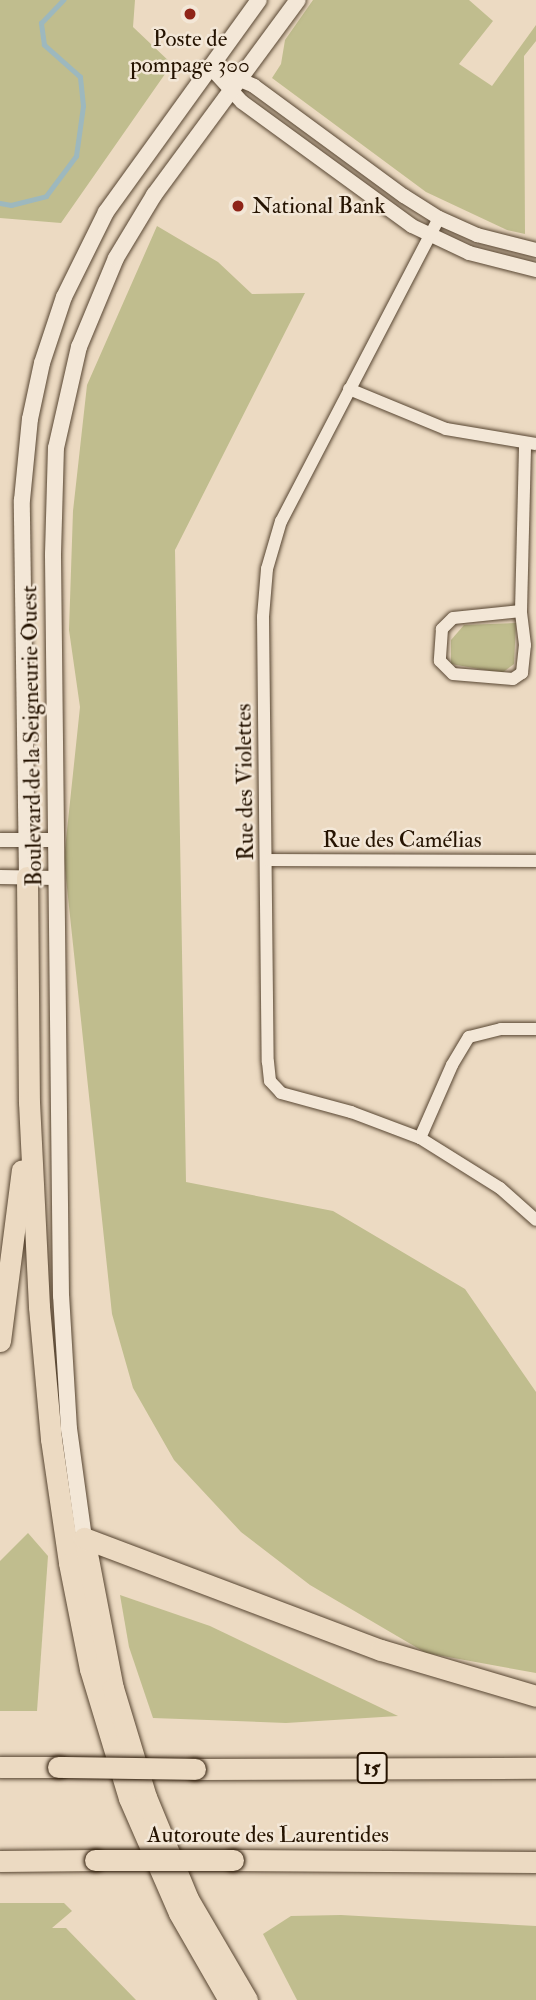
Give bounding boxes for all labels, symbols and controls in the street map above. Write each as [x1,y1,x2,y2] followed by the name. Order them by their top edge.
[182,6,198,22] marker: Poste de pompage 300
[130,25,250,79] place label: Poste de pompage 300
[252,192,385,220] place label: National Bank
[230,198,246,214] marker: National Bank
[16,585,48,887] street label: Boulevard de la Seigneurie Ouest
[230,703,260,861] street label: Rue des Violettes
[322,826,482,854] street label: Rue des Camélias
[356,1750,388,1786] road number: 15
[147,1821,389,1849] street label: Autoroute des Laurentides

